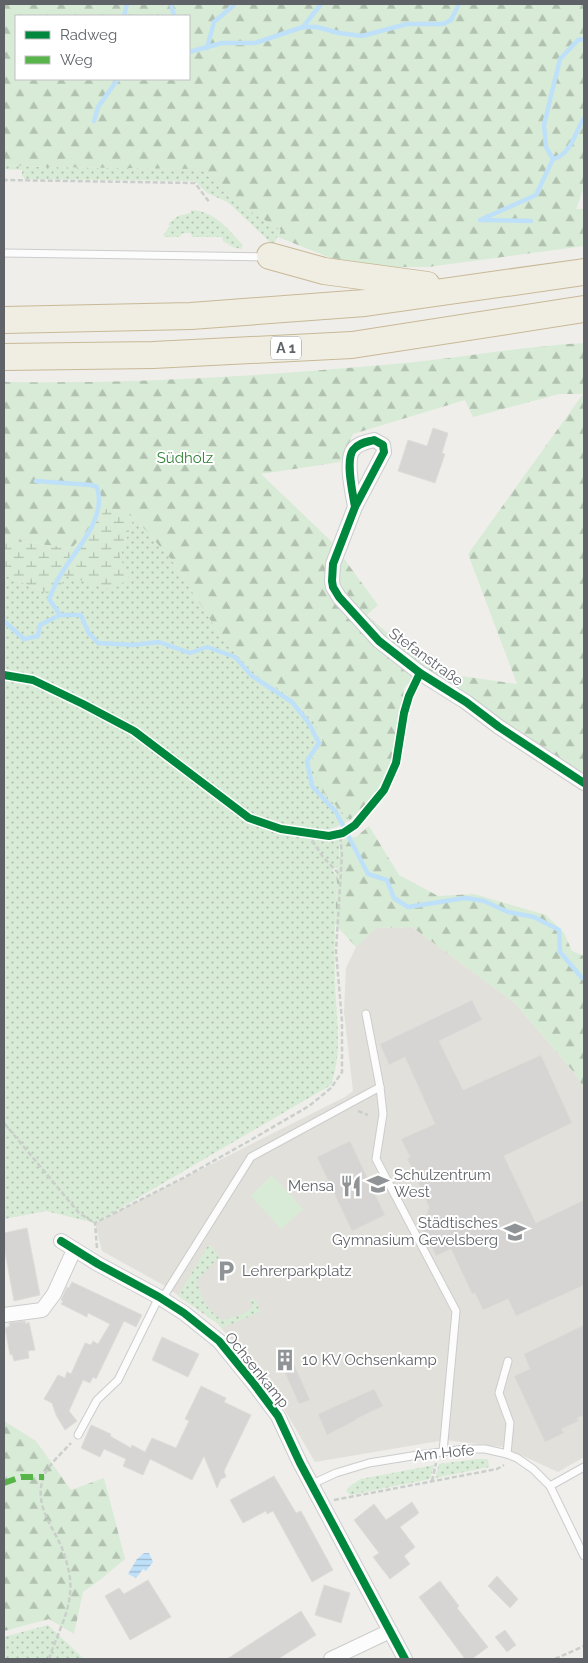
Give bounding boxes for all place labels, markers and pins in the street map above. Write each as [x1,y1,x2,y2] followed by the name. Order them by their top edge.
[394,1166,491,1201] place label: Schulzentrum West
[365,1171,391,1197] school or university icon: Schulzentrum West
[338,1173,364,1199] restaurant icon: Mensa
[288,1177,334,1195] place label: Mensa
[332,1214,498,1249] place label: Städtisches Gymnasium Gevelsberg
[502,1219,528,1245] school or university icon: Städtisches Gymnasium Gevelsberg
[213,1258,239,1284] parking icon: Lehrerparkplatz
[242,1262,352,1280] place label: Lehrerparkplatz
[272,1347,298,1373] building icon: 10 KV Ochsenkamp
[302,1351,437,1369] place label: 10 KV Ochsenkamp

